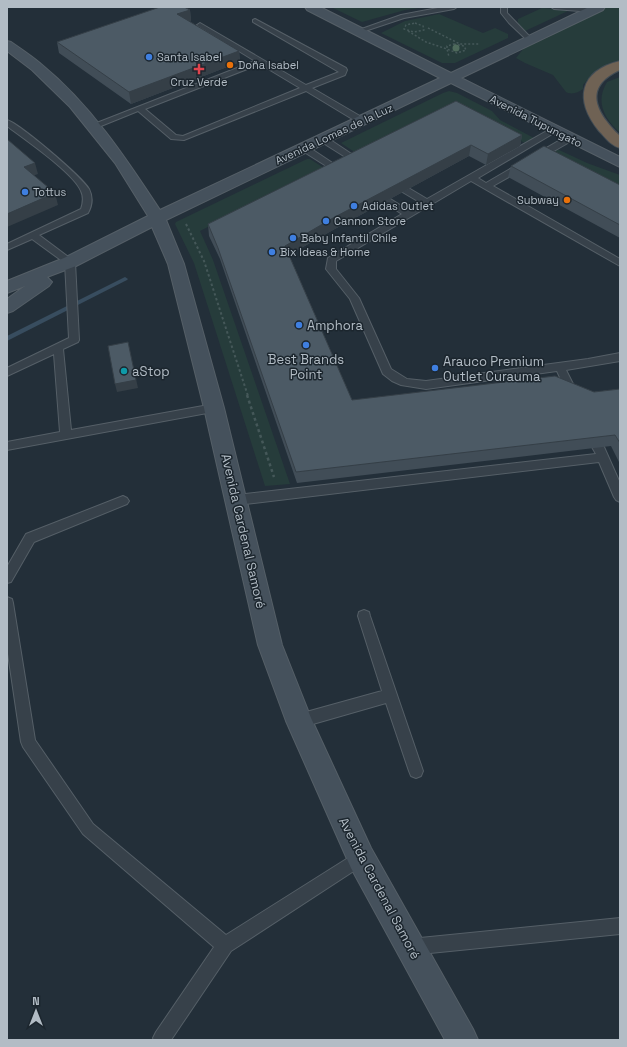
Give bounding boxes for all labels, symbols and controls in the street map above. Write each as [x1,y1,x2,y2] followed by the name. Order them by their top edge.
[157,50,222,64] place label: Santa Isabel
[144,52,154,62] marker: Santa Isabel
[238,58,299,72] place label: Doña Isabel
[225,60,235,70] marker: Doña Isabel
[194,64,204,74] marker: Cruz Verde
[171,75,227,89] place label: Cruz Verde
[487,92,585,150] street label: Avenida Tupungato
[273,100,395,167] street label: Avenida Lomas de la Luz
[33,185,66,199] place label: Tottus
[20,187,30,197] marker: Tottus
[517,193,559,207] place label: Subway
[562,195,572,205] marker: Subway
[362,199,434,213] place label: Adidas Outlet
[349,201,359,211] marker: Adidas Outlet
[334,214,406,228] place label: Cannon Store
[321,216,331,226] marker: Cannon Store
[301,231,397,245] place label: Baby Infantil Chile
[288,233,298,243] marker: Baby Infantil Chile
[280,245,370,259] place label: Bix Ideas & Home
[267,247,277,257] marker: Bix Ideas & Home
[307,317,363,334] place label: Amphora
[294,320,304,330] marker: Amphora
[301,340,311,350] marker: Best Brands Point
[268,351,344,383] place label: Best Brands Point
[443,353,544,385] place label: Arauco Premium Outlet Curauma
[132,363,170,380] place label: aStop
[430,363,440,373] marker: Arauco Premium Outlet Curauma
[119,366,129,376] marker: aStop
[217,452,270,610] street label: Avenida Cardenal Samoré
[335,814,424,962] street label: Avenida Cardenal Samoré
[16,991,56,1031] north arrow
[32,994,40,1008] text: N

